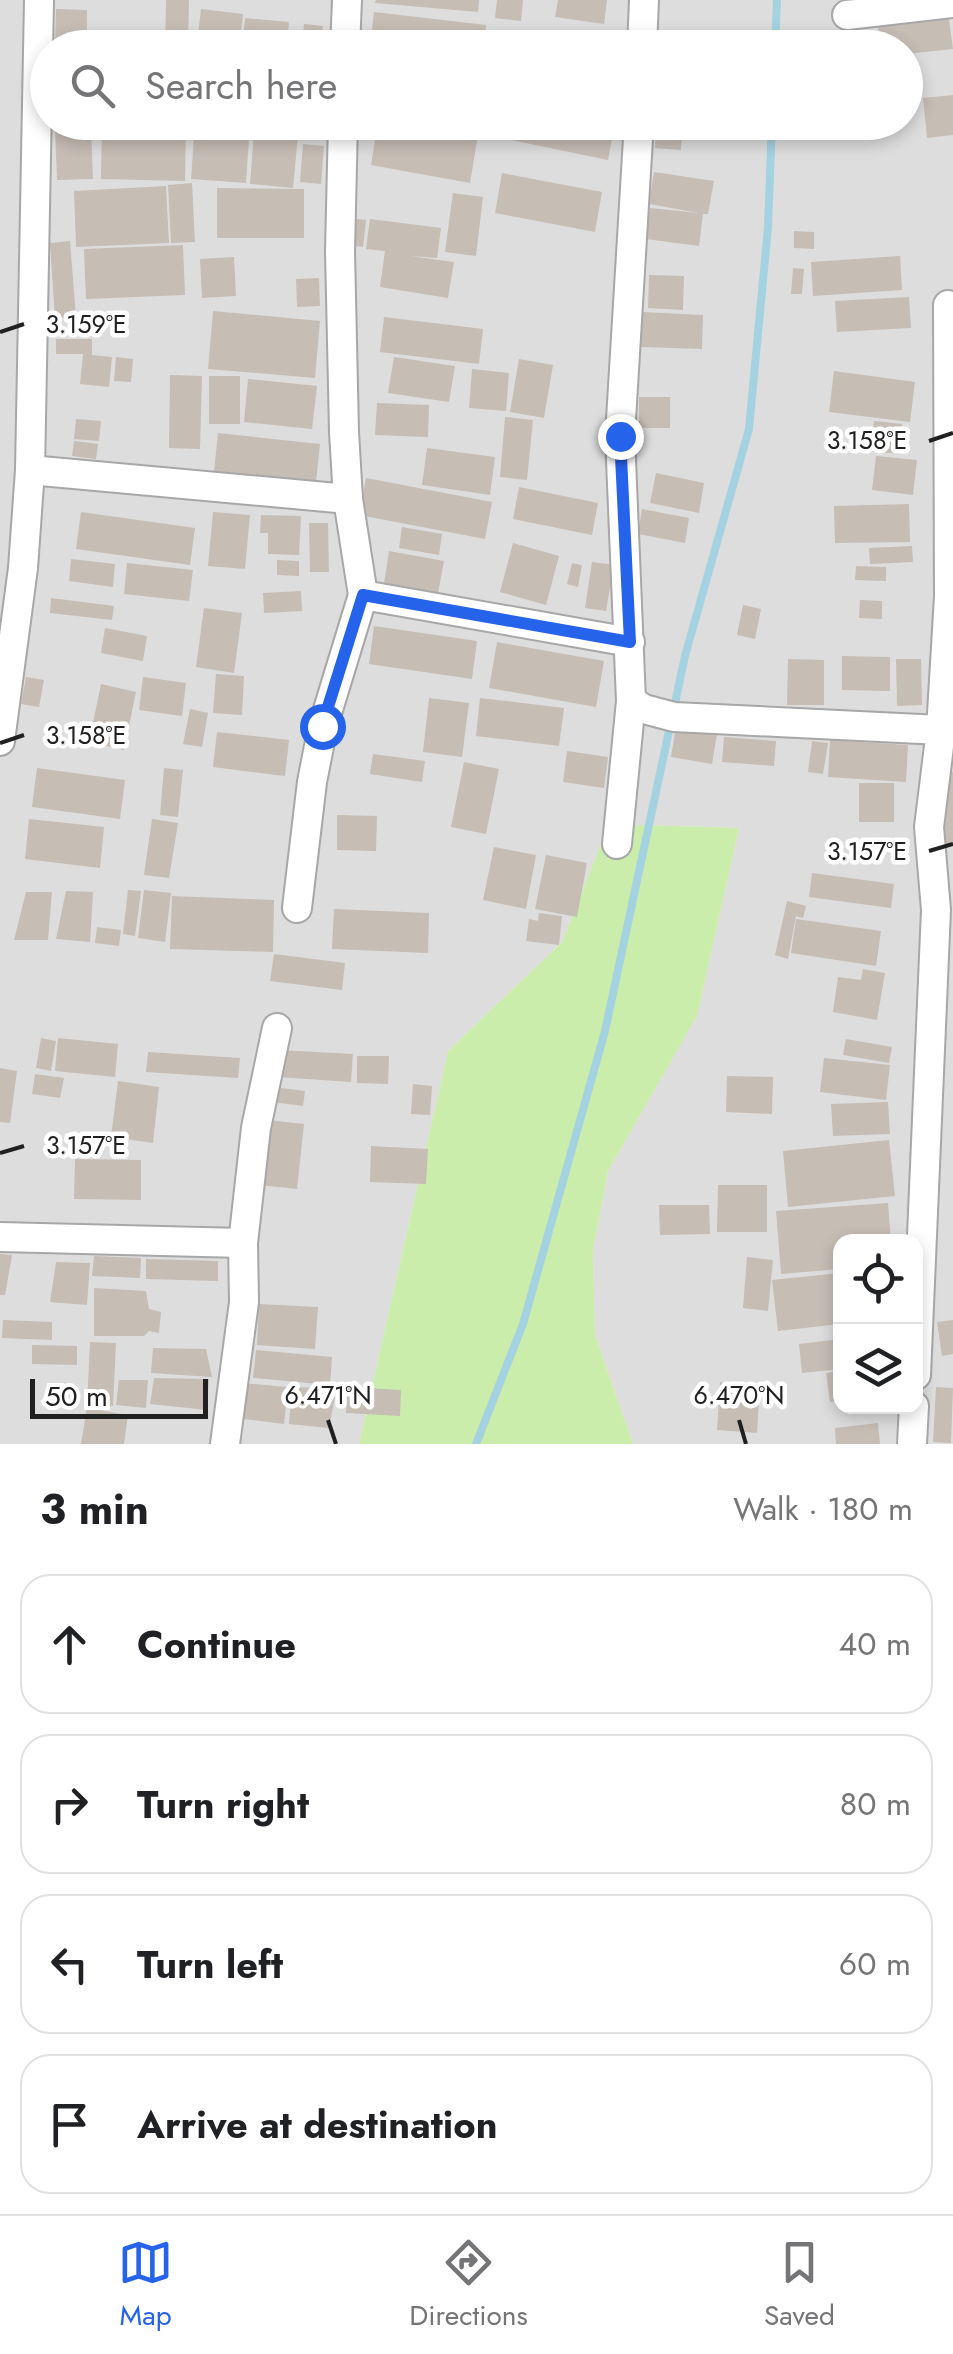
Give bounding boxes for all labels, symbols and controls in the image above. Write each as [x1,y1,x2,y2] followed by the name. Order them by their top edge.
[30,30,923,140] search box
[65,58,120,113] icon: search
[145,58,337,113] text: Search here
[45,306,127,342] text: 3.159°E
[598,414,644,460] route end
[827,422,907,458] text: 3.158°E
[300,704,346,750] route start
[46,717,126,753] text: 3.158°E
[827,833,907,869] text: 3.157°E
[46,1127,126,1163] text: 3.157°E
[833,1234,923,1414] map controls
[833,1234,923,1324] button: locate
[833,1324,923,1414] button: layers
[30,1374,208,1418] scale bar
[45,1376,108,1417] text: 50 m
[284,1377,372,1413] text: 6.471°N
[694,1377,784,1413] text: 6.470°N
[40,1479,149,1540] text: 3 min
[733,1486,913,1532] text: Walk · 180 m
[42,1617,97,1672] icon: ahead
[137,1617,296,1672] text: Continue
[839,1621,911,1667] text: 40 m
[42,1777,97,1832] icon: right
[137,1777,309,1832] text: Turn right
[840,1781,911,1827] text: 80 m
[42,1937,97,1992] icon: left
[137,1937,283,1992] text: Turn left
[839,1941,911,1987] text: 60 m
[42,2097,97,2152] icon: arrive
[137,2097,498,2152] text: Arrive at destination
[118,2235,173,2336] tab: Map
[409,2235,528,2336] tab: Directions
[764,2235,835,2336] tab: Saved

